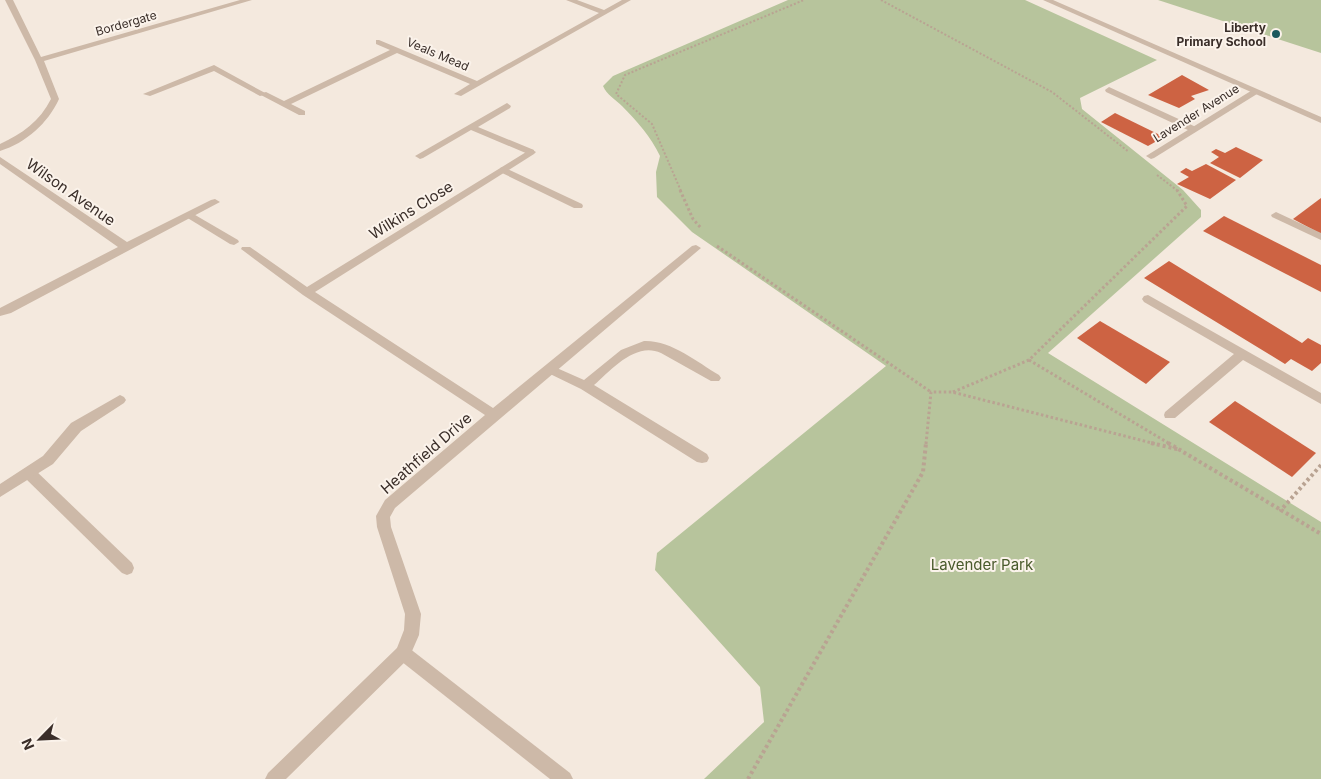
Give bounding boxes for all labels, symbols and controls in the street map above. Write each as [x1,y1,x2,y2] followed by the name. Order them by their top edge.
[94,7,158,39] street label: Bordergate
[1177,20,1267,49] place label: Liberty Primary School
[1270,28,1282,40] marker: Liberty Primary School
[405,34,471,74] street label: Veals Mead
[1150,81,1242,145] street label: Lavender Avenue
[23,154,119,230] street label: Wilson Avenue
[366,177,456,243] street label: Wilkins Close
[377,408,475,498] street label: Heathfield Drive
[931,555,1034,574] park label: Lavender Park
[15,714,65,764] north arrow
[18,736,38,753] text: N

